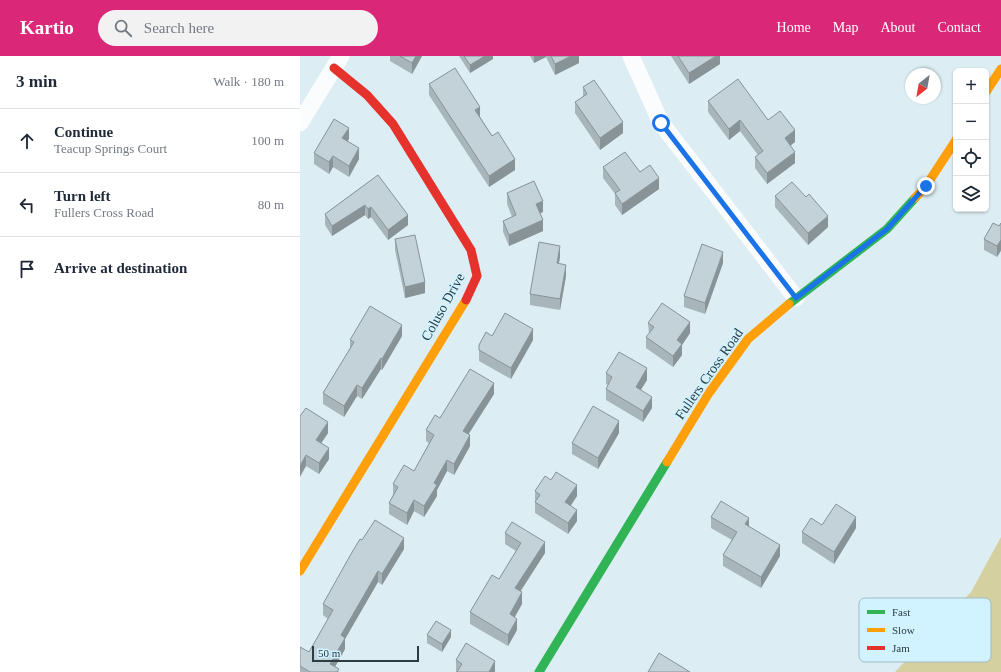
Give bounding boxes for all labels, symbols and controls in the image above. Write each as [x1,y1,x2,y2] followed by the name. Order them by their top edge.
[98,10,378,46] search box
[20,17,74,38] text: Kartio
[112,17,134,39] icon: search
[144,20,214,36] text: Search here
[777,20,811,35] text: Home
[833,20,858,35] text: Map
[880,20,915,35] text: About
[937,20,981,35] text: Contact
[905,68,941,104] north arrow
[953,68,989,212] map controls
[953,68,989,104] button: +
[16,72,57,91] text: 3 min
[213,74,284,89] text: Walk · 180 m
[953,104,989,140] button: −
[652,114,670,132] route start
[54,124,113,140] text: Continue
[16,130,38,152] icon: ahead
[251,133,284,148] text: 100 m
[953,140,989,176] button: locate
[54,141,167,156] text: Teacup Springs Court
[953,176,989,212] button: layers
[917,177,935,195] route end
[54,188,111,204] text: Turn left
[16,194,38,216] icon: left
[258,197,284,212] text: 80 m
[54,205,154,220] text: Fullers Cross Road
[16,258,38,280] icon: arrive
[54,260,187,276] text: Arrive at destination
[418,271,468,343] street label: Coluso Drive
[672,326,746,422] street label: Fullers Cross Road
[859,598,991,662] legend
[892,606,910,618] text: Fast
[892,624,915,636] text: Slow
[892,642,910,654] text: Jam
[312,644,419,663] scale bar
[318,647,340,659] text: 50 m

